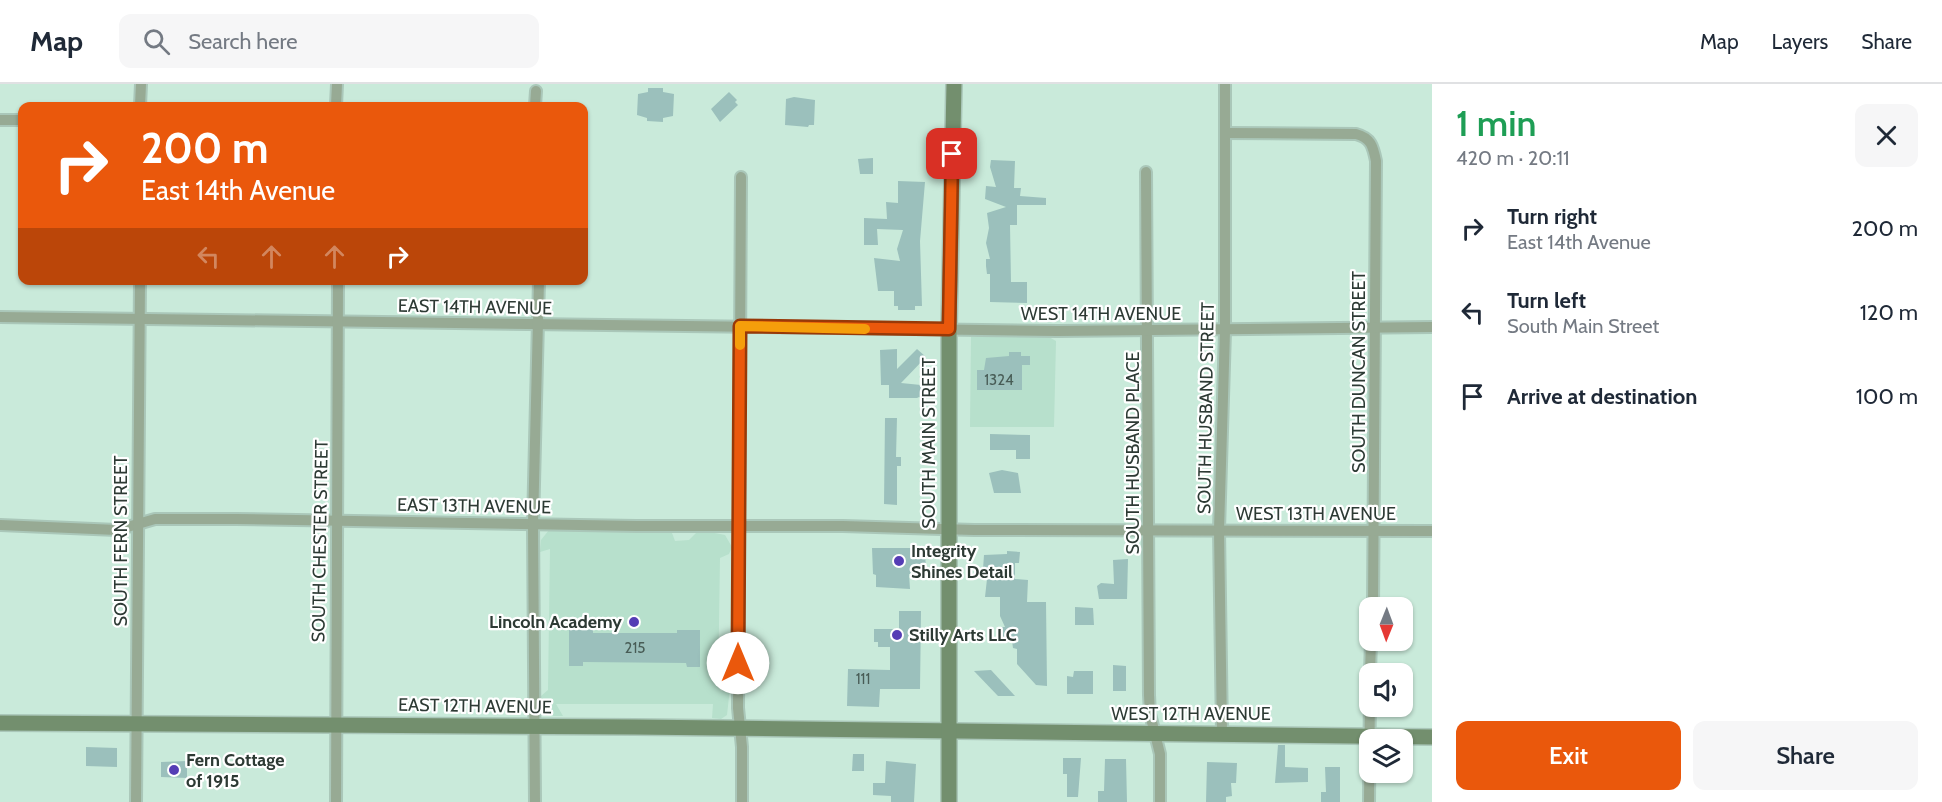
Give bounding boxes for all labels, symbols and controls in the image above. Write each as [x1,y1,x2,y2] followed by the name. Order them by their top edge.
[119,14,539,68] search box
[30,24,83,58] text: Map
[140,25,173,58] icon: search
[188,28,297,55] text: Search here
[1700,29,1739,54] text: Map
[1772,29,1828,54] text: Layers
[1861,29,1912,54] text: Share
[1456,101,1536,145] text: 1 min
[1855,104,1918,167] button: close
[141,122,268,174] text: 200 m
[42,126,120,204] icon: right
[926,128,977,179] pin
[935,137,968,170] icon: arrive
[1456,146,1569,170] text: 420 m · 20:11
[141,174,335,207] text: East 14th Avenue
[1507,203,1597,230] text: Turn right
[1456,212,1489,245] icon: right
[1852,215,1918,242] text: 200 m
[1507,230,1651,254] text: East 14th Avenue
[192,240,225,273] icon: left
[255,240,288,273] icon: ahead
[318,240,351,273] icon: ahead
[381,240,414,273] icon: right
[1348,271,1370,473] street label: SOUTH DUNCAN STREET
[1507,287,1586,314] text: Turn left
[398,295,552,319] street label: EAST 14TH AVENUE
[1456,296,1489,329] icon: left
[1860,299,1918,326] text: 120 m
[1193,301,1219,514] street label: SOUTH HUSBAND STREET
[1021,303,1181,325] street label: WEST 14TH AVENUE
[1507,314,1659,338] text: South Main Street
[1122,352,1144,554] street label: SOUTH HUSBAND PLACE
[918,357,940,529] street label: SOUTH MAIN STREET
[984,371,1014,389] house number: 1324
[1456,380,1489,413] icon: arrive
[1507,383,1697,410] text: Arrive at destination
[1856,383,1918,410] text: 100 m
[307,439,333,643] street label: SOUTH CHESTER STREET
[110,455,132,627] street label: SOUTH FERN STREET
[397,494,551,518] street label: EAST 13TH AVENUE
[1236,503,1396,525] street label: WEST 13TH AVENUE
[911,540,1013,583] place label: Integrity Shines Detail
[892,554,906,568] marker: Integrity Shines Detail
[1359,597,1413,651] north arrow
[1359,597,1413,783] map controls
[489,611,622,633] place label: Lincoln Academy
[627,615,641,629] marker: Lincoln Academy
[909,624,1017,646] place label: Stilly Arts LLC
[890,628,904,642] marker: Stilly Arts LLC
[706,631,770,695] position arrow
[625,639,645,657] house number: 215
[1359,663,1413,717] button: sound
[856,670,870,688] house number: 111
[398,694,552,718] street label: EAST 12TH AVENUE
[1111,703,1271,725] street label: WEST 12TH AVENUE
[1456,721,1681,790] button: Exit
[1693,721,1918,790] button: Share
[1359,729,1413,783] button: layers
[186,749,285,792] place label: Fern Cottage of 1915
[167,763,181,777] marker: Fern Cottage of 1915

